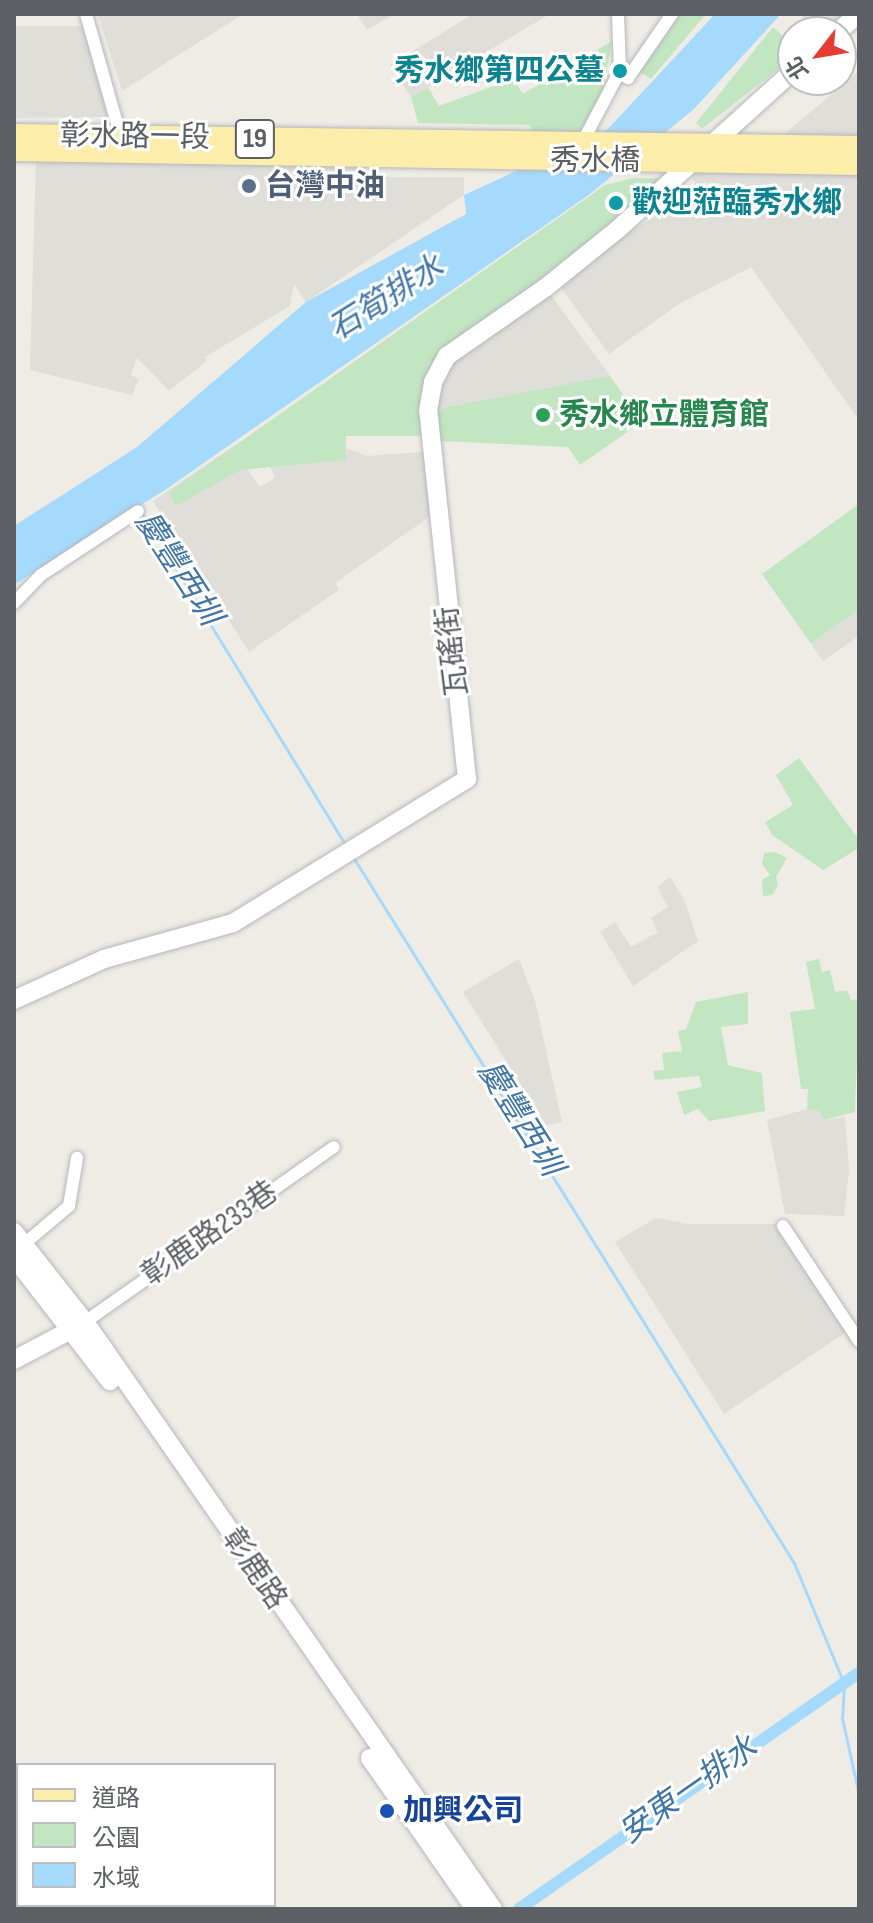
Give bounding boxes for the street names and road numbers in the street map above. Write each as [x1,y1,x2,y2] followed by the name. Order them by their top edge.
[233,115,277,163] road number: 19
[60,118,210,156] street label: 彰水路一段
[550,143,640,179] street label: 秀水橋
[430,604,476,698] street label: 瓦磘街
[135,1174,285,1294] street label: 彰鹿路233巷
[214,1522,294,1616] street label: 彰鹿路

